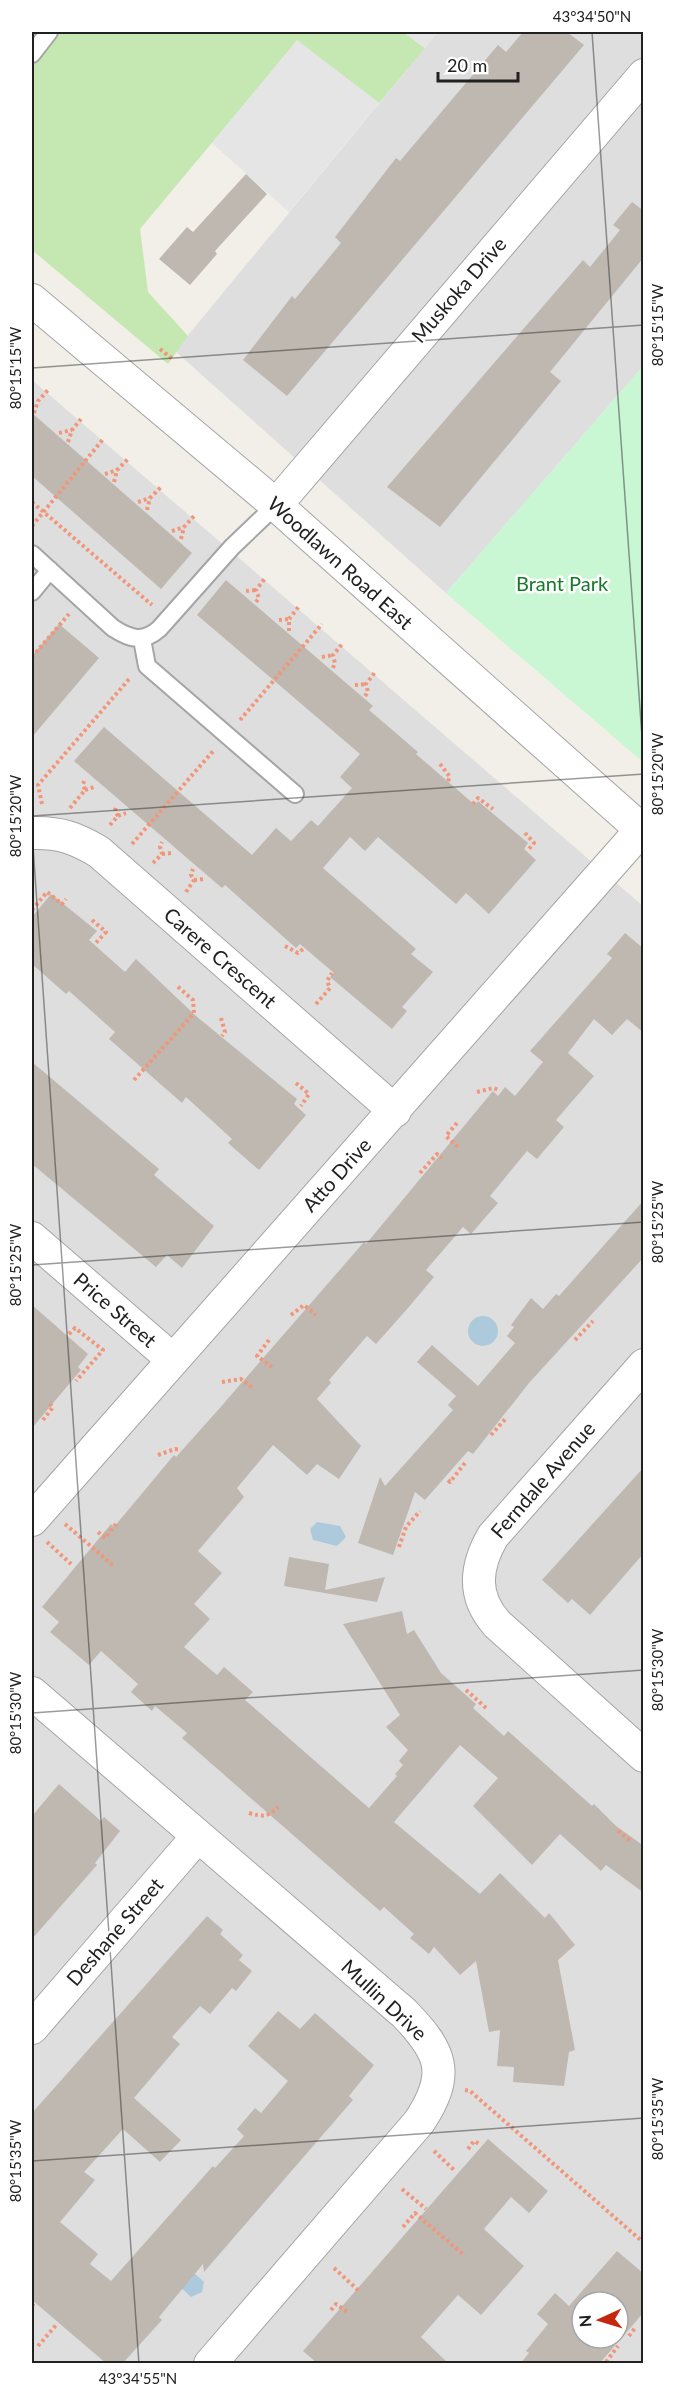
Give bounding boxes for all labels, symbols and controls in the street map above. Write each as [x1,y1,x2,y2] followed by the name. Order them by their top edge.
[553,7,631,25] text: 43°34'50"N
[438,45,518,83] scale bar
[447,54,487,76] text: 20 m
[406,232,511,347] street label: Muskoka Drive
[648,283,666,366] text: 80°15'15"W
[6,326,24,409] text: 80°15'15"W
[263,491,418,634] street label: Woodlawn Road East
[516,571,609,595] park label: Brant Park
[648,732,666,815] text: 80°15'20"W
[6,774,24,857] text: 80°15'20"W
[160,902,282,1012] street label: Carere Crescent
[297,1133,376,1216] street label: Atto Drive
[648,1180,666,1263] text: 80°15'25"W
[6,1223,24,1306] text: 80°15'25"W
[69,1267,162,1352] street label: Price Street
[485,1416,599,1543] street label: Ferndale Avenue
[648,1628,666,1711] text: 80°15'30"W
[6,1671,24,1754] text: 80°15'30"W
[61,1873,168,1990] street label: Deshane Street
[337,1954,432,2045] street label: Mullin Drive
[648,2077,666,2160] text: 80°15'35"W
[6,2119,24,2202] text: 80°15'35"W
[570,2290,630,2350] north arrow
[575,2314,594,2328] text: N
[99,2369,177,2387] text: 43°34'55"N

